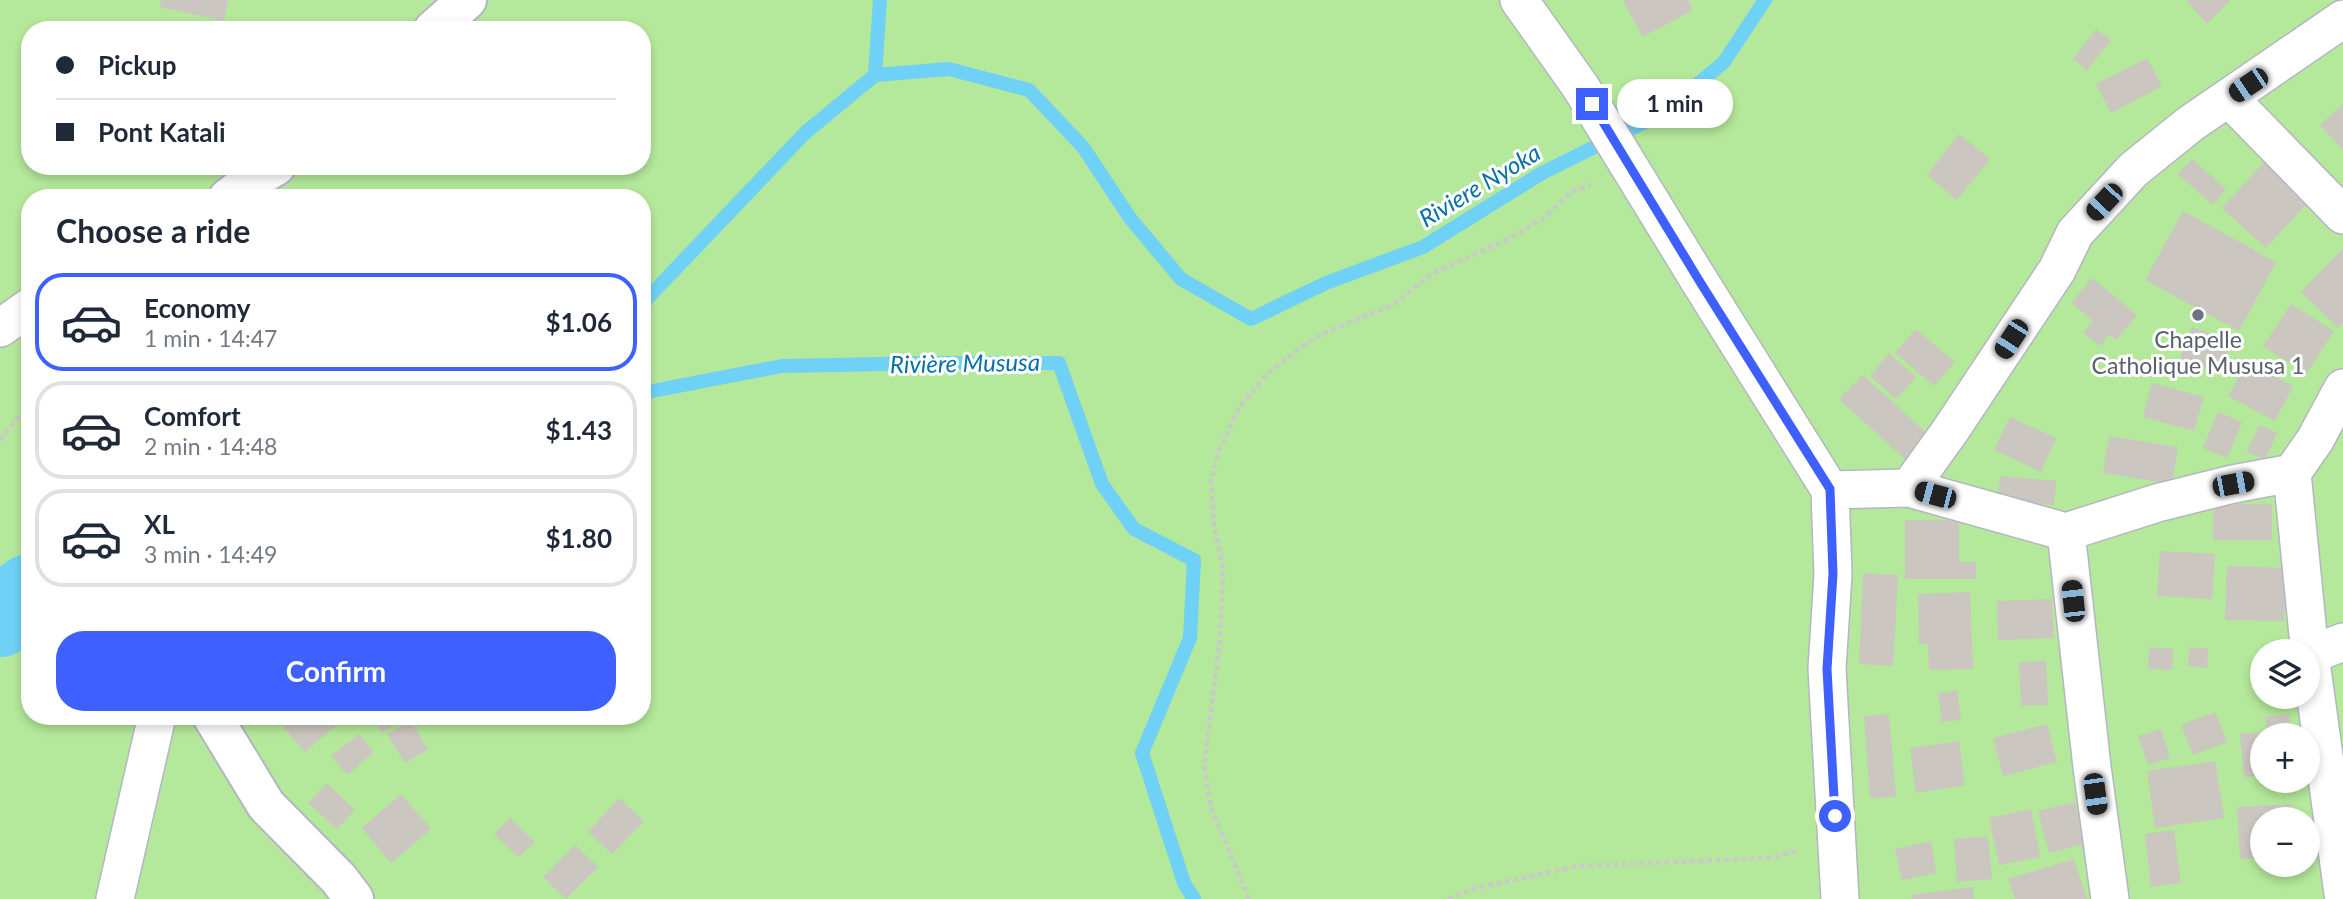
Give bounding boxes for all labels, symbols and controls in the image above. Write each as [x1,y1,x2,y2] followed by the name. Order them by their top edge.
[98,49,177,81] text: Pickup
[2225,65,2272,105] car
[1616,80,1732,128] callout: 1 min
[1576,88,1608,120] route end
[1646,89,1704,117] text: 1 min
[98,116,226,148] text: Pont Katali
[1413,137,1545,232] water label: Riviere Nyoka
[2082,179,2127,225] car
[56,211,250,250] text: Choose a ride
[60,291,123,354] icon: car
[144,292,250,324] text: Economy
[546,306,612,338] text: $1.06
[2190,307,2206,323] marker: Chapelle Catholique Mususa 1
[1991,316,2032,362] car
[144,324,277,352] text: 1 min · 14:47
[2092,325,2304,379] place label: Chapelle Catholique Mususa 1
[890,347,1040,378] water label: Rivière Mususa
[60,399,123,462] icon: car
[144,400,241,432] text: Comfort
[546,414,612,446] text: $1.43
[144,432,277,460] text: 2 min · 14:48
[2211,470,2256,498] car
[1912,479,1959,511] car
[60,507,123,570] icon: car
[144,508,175,540] text: XL
[546,522,612,554] text: $1.80
[144,540,277,568] text: 3 min · 14:49
[2061,579,2086,623] car
[56,631,616,711] button: Confirm
[2250,639,2320,877] map controls
[2250,639,2320,709] button: layers
[2250,723,2320,793] button: +
[2082,772,2109,816] car
[1819,800,1851,832] route start
[2250,807,2320,877] button: −

